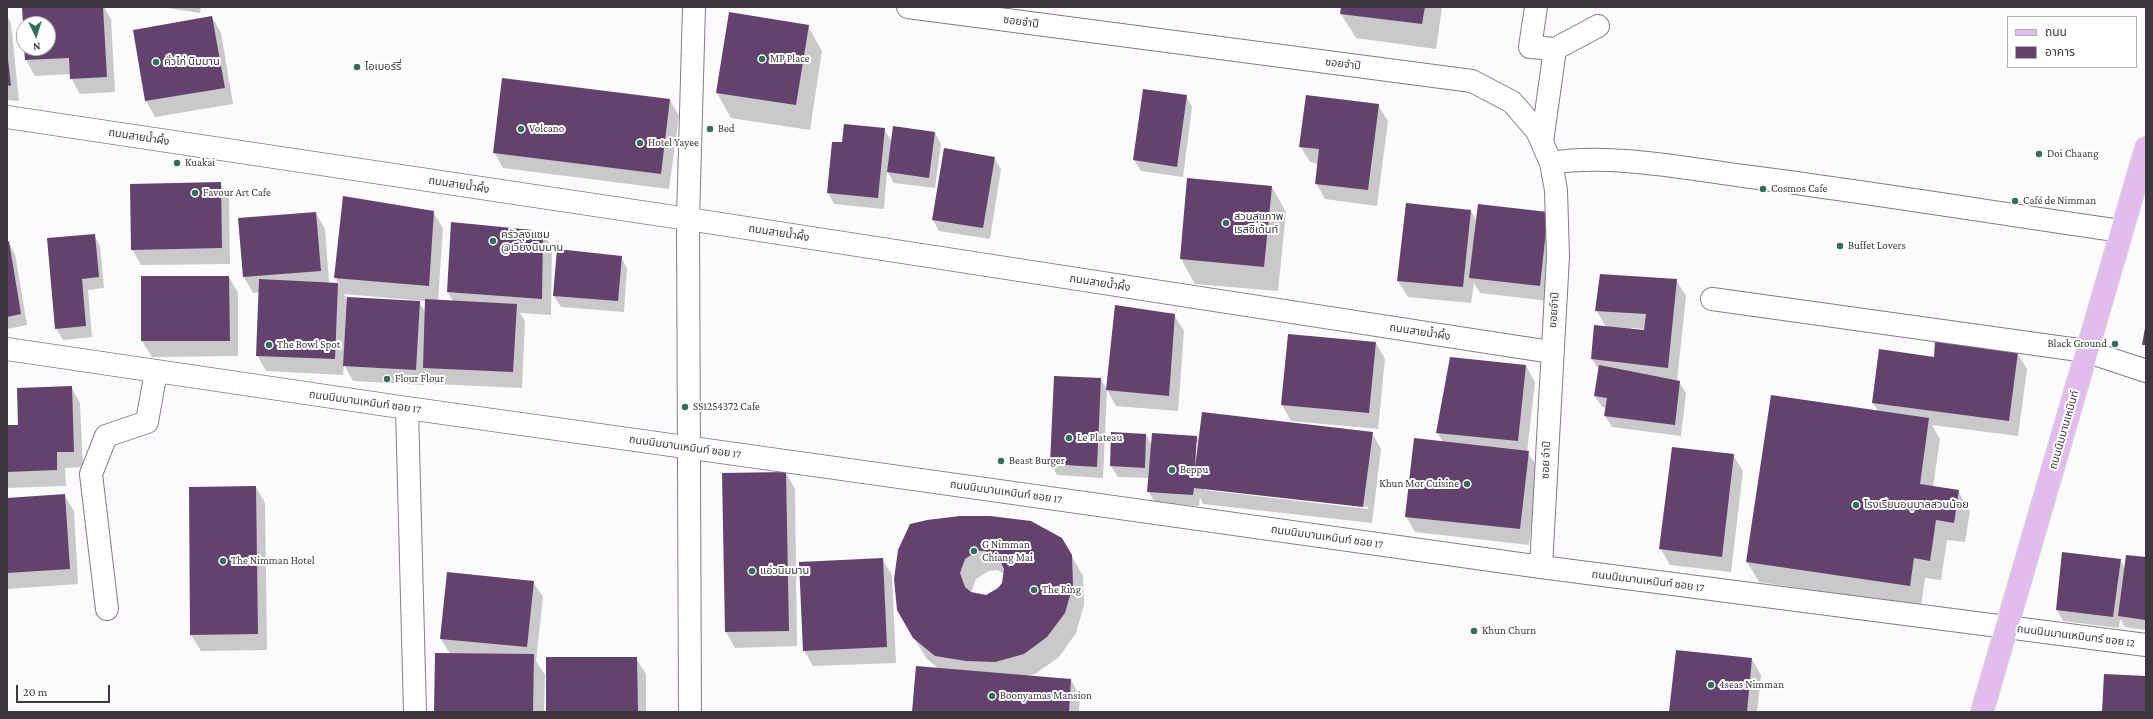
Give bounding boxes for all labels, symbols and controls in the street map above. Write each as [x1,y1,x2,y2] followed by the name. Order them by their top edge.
[1002,13,1040,31] street label: ซอยจำปี
[16,16,56,56] north arrow
[2007,16,2137,68] legend
[2045,25,2067,39] text: ถนน
[33,41,41,53] text: N
[2045,45,2075,59] text: อาคาร
[770,52,810,66] place label: MP Place
[757,54,767,64] marker: MP Place
[164,55,220,69] place label: คั่วไก่ นิมมาน
[1324,55,1362,73] street label: ซอยจำปี
[151,57,161,67] marker: คั่วไก่ นิมมาน
[365,60,401,74] place label: ไอเบอร์รี่
[352,62,362,72] marker: ไอเบอร์รี่
[529,122,564,136] place label: Volcano
[718,122,735,136] place label: Bed
[516,124,526,134] marker: Volcano
[705,124,715,134] marker: Bed
[108,126,170,148] street label: ถนนสายน้ำผึ้ง
[648,136,699,150] place label: Hotel Yayee
[635,138,645,148] marker: Hotel Yayee
[2047,147,2099,161] place label: Doi Chaang
[2034,149,2044,159] marker: Doi Chaang
[185,156,215,170] place label: Kuakai
[172,158,182,168] marker: Kuakai
[428,174,490,196] street label: ถนนสายน้ำผึ้ง
[1771,182,1827,196] place label: Cosmos Cafe
[1758,184,1768,194] marker: Cosmos Cafe
[203,186,271,200] place label: Favour Art Cafe
[190,188,200,198] marker: Favour Art Cafe
[2023,194,2096,208] place label: Café de Nimman
[2010,196,2020,206] marker: Café de Nimman
[1234,210,1283,236] place label: สวนสุขภาพ เรสซิเด้นท์
[1221,218,1231,228] marker: สวนสุขภาพ เรสซิเด้นท์
[748,222,810,244] street label: ถนนสายน้ำผึ้ง
[501,228,563,254] place label: ครัวลุงแซม @เวียงนิมมาน
[488,236,498,246] marker: ครัวลุงแซม @เวียงนิมมาน
[1848,239,1906,253] place label: Buffet Lovers
[1835,241,1845,251] marker: Buffet Lovers
[1069,272,1131,294] street label: ถนนสายน้ำผึ้ง
[1546,292,1562,328] street label: ซอยจำปี
[1389,321,1451,343] street label: ถนนสายน้ำผึ้ง
[2048,337,2107,351] place label: Black Ground
[277,338,340,352] place label: The Bowl Spot
[2110,339,2120,349] marker: Black Ground
[264,340,274,350] marker: The Bowl Spot
[395,372,444,386] place label: Flour Flour
[382,374,392,384] marker: Flour Flour
[308,388,422,416] street label: ถนนนิมมานเหมินท์ ซอย 17
[2046,389,2082,471] street label: ถนนนิมมานเหมินท์
[693,400,760,414] place label: SS1254372 Cafe
[680,402,690,412] marker: SS1254372 Cafe
[1077,431,1122,445] place label: Le Plateau
[628,433,742,461] street label: ถนนนิมมานเหมินท์ ซอย 17
[1064,433,1074,443] marker: Le Plateau
[1538,441,1554,479] street label: ซอย จำปี
[1009,454,1065,468] place label: Beast Burger
[996,456,1006,466] marker: Beast Burger
[1180,463,1208,477] place label: Beppu
[1167,465,1177,475] marker: Beppu
[1379,477,1459,491] place label: Khun Mor Cuisine
[949,478,1063,506] street label: ถนนนิมมานเหมินท์ ซอย 17
[1462,479,1472,489] marker: Khun Mor Cuisine
[1864,498,1969,512] place label: โรงเรียนอนุบาลสวนน้อย
[1851,500,1861,510] marker: โรงเรียนอนุบาลสวนน้อย
[1270,523,1384,551] street label: ถนนนิมมานเหมินท์ ซอย 17
[982,538,1033,564] place label: G Nimman Chiang Mai
[969,546,979,556] marker: G Nimman Chiang Mai
[231,554,315,568] place label: The Nimman Hotel
[218,556,228,566] marker: The Nimman Hotel
[760,564,809,578] place label: แอ่วนิมมาน
[747,566,757,576] marker: แอ่วนิมมาน
[1591,568,1705,594] street label: ถนนนิมมานเหมินท์ ซอย 17
[1042,583,1081,597] place label: The Ring
[1029,585,1039,595] marker: The Ring
[2016,622,2136,650] street label: ถนนนิมมานเหมินทร์ ซอย 12
[1482,624,1536,638] place label: Khun Churn
[1469,626,1479,636] marker: Khun Churn
[18,677,112,703] scale bar
[1719,678,1784,692] place label: 4seas Nimman
[1706,680,1716,690] marker: 4seas Nimman
[23,685,47,699] text: 20 m
[1000,689,1092,703] place label: Boonyamas Mansion
[987,691,997,701] marker: Boonyamas Mansion

